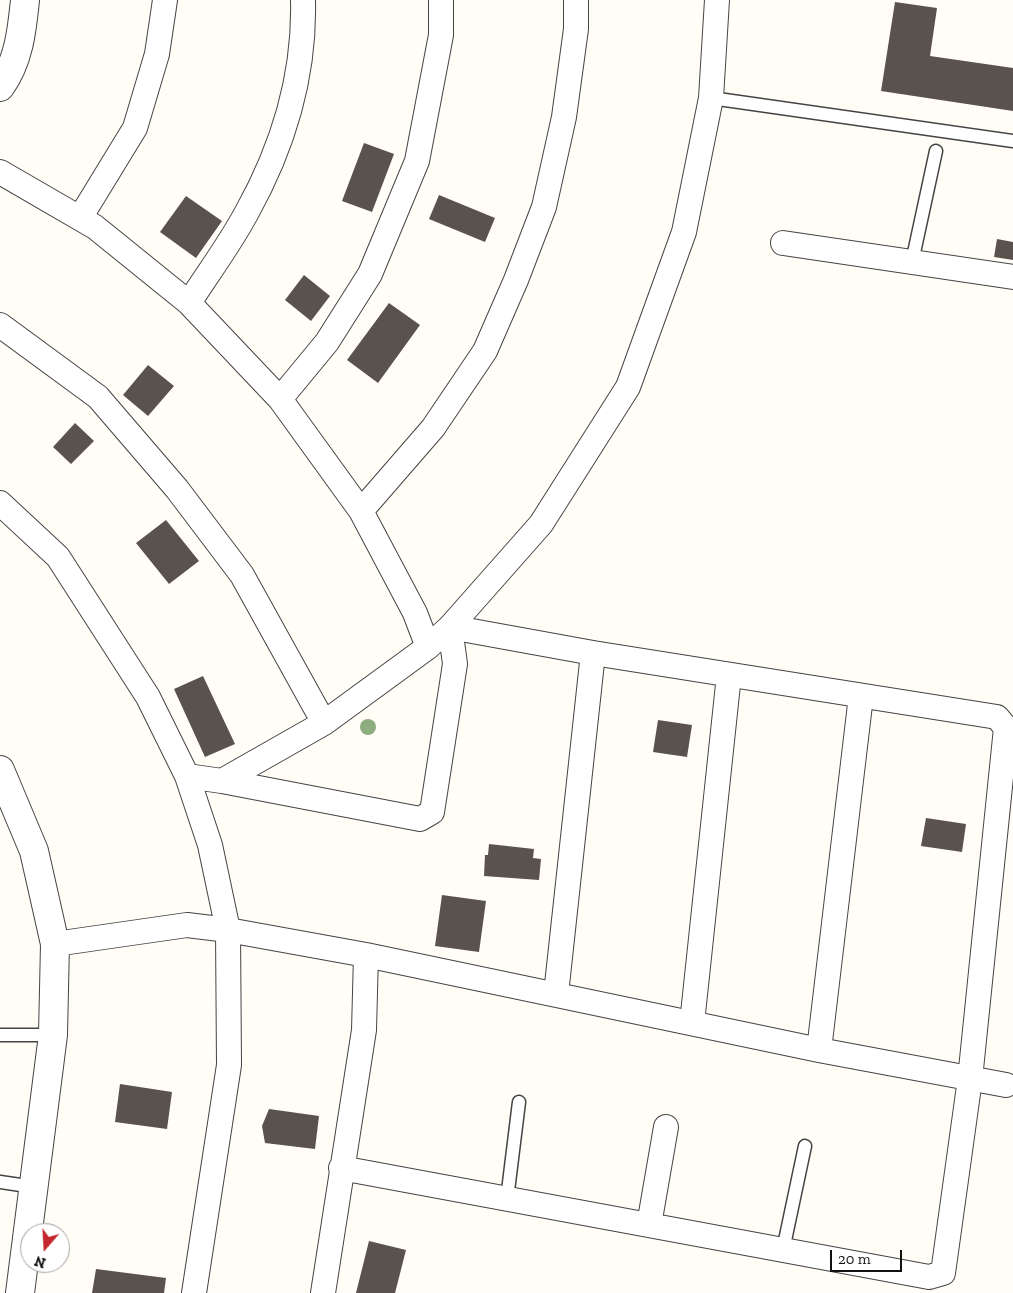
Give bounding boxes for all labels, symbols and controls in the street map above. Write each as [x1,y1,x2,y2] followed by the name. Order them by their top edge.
[20,1223,70,1273] north arrow
[833,1240,906,1272] scale bar
[838,1250,871,1268] text: 20 m
[32,1252,48,1271] text: N

